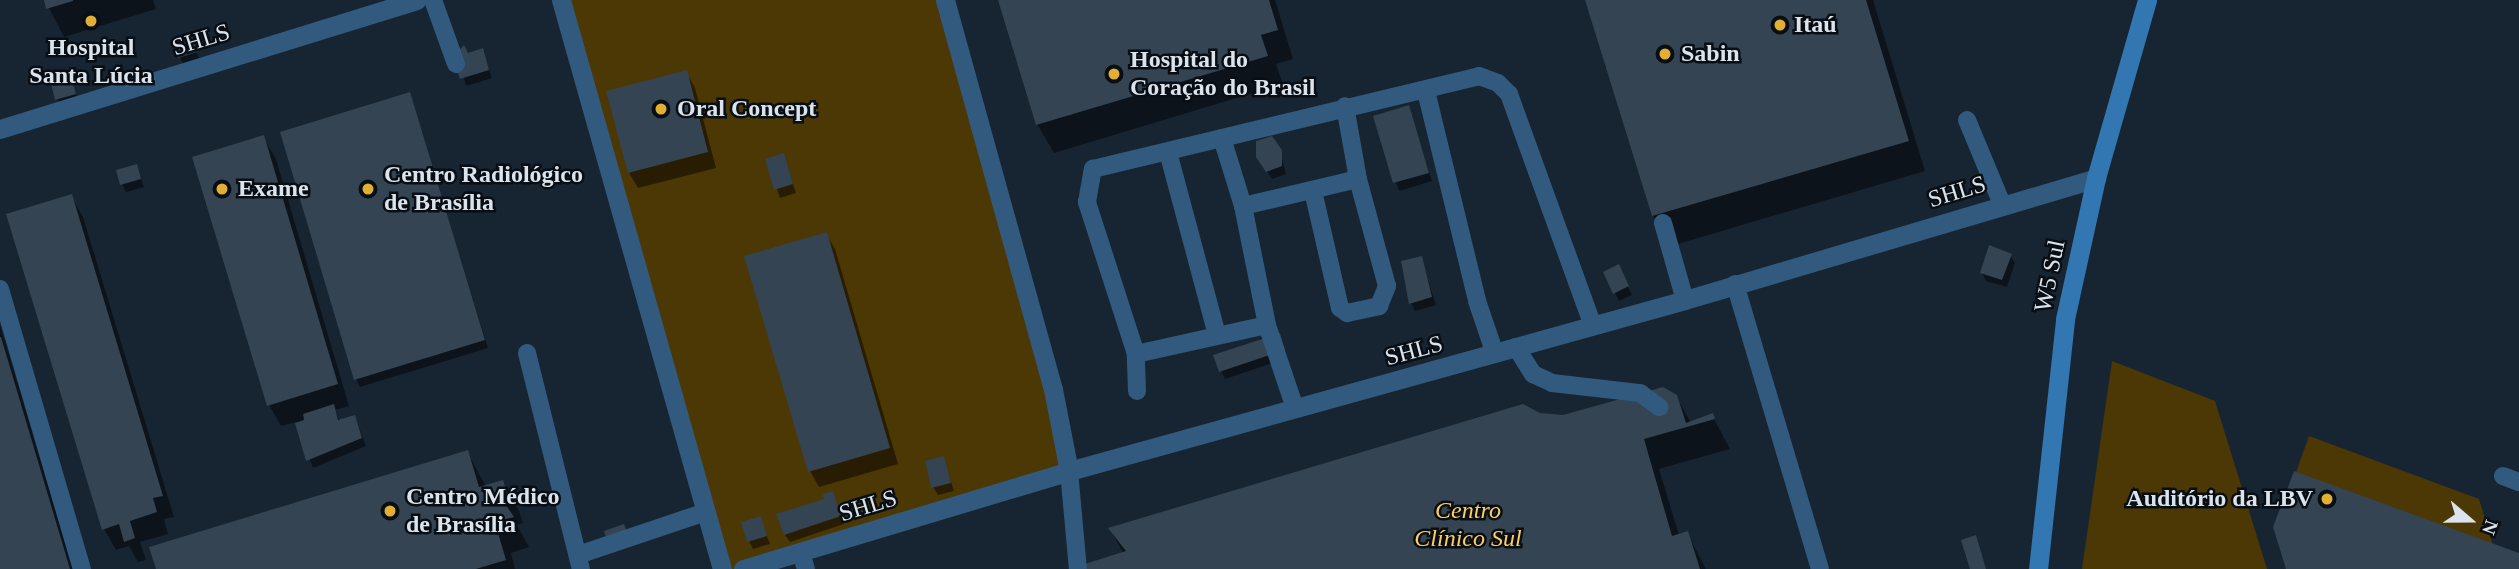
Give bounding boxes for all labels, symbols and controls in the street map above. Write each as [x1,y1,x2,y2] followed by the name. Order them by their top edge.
[81,11,101,31] marker: Hospital Santa Lúcia
[1794,11,1837,39] place label: Itaú
[1772,17,1788,33] marker: Itaú
[169,18,233,62] street label: SHLS
[29,34,153,90] place label: Hospital Santa Lúcia
[1681,40,1740,68] place label: Sabin
[1655,44,1675,64] marker: Sabin
[1130,46,1315,102] place label: Hospital do Coração do Brasil
[1104,64,1124,84] marker: Hospital do Coração do Brasil
[677,95,816,123] place label: Oral Concept
[651,99,671,119] marker: Oral Concept
[384,161,583,217] place label: Centro Radiológico de Brasília
[1925,170,1989,214] street label: SHLS
[238,175,309,203] place label: Exame
[212,179,232,199] marker: Exame
[358,179,378,199] marker: Centro Radiológico de Brasília
[2028,237,2072,315] street label: W5 Sul
[1382,329,1446,373] street label: SHLS
[406,483,560,539] place label: Centro Médico de Brasília
[836,484,900,528] street label: SHLS
[2126,485,2313,513] place label: Auditório da LBV
[2435,485,2505,555] north arrow
[2319,491,2335,507] marker: Auditório da LBV
[1414,497,1522,553] park label: Centro Clínico Sul
[380,501,400,521] marker: Centro Médico de Brasília
[2478,517,2502,537] text: N

